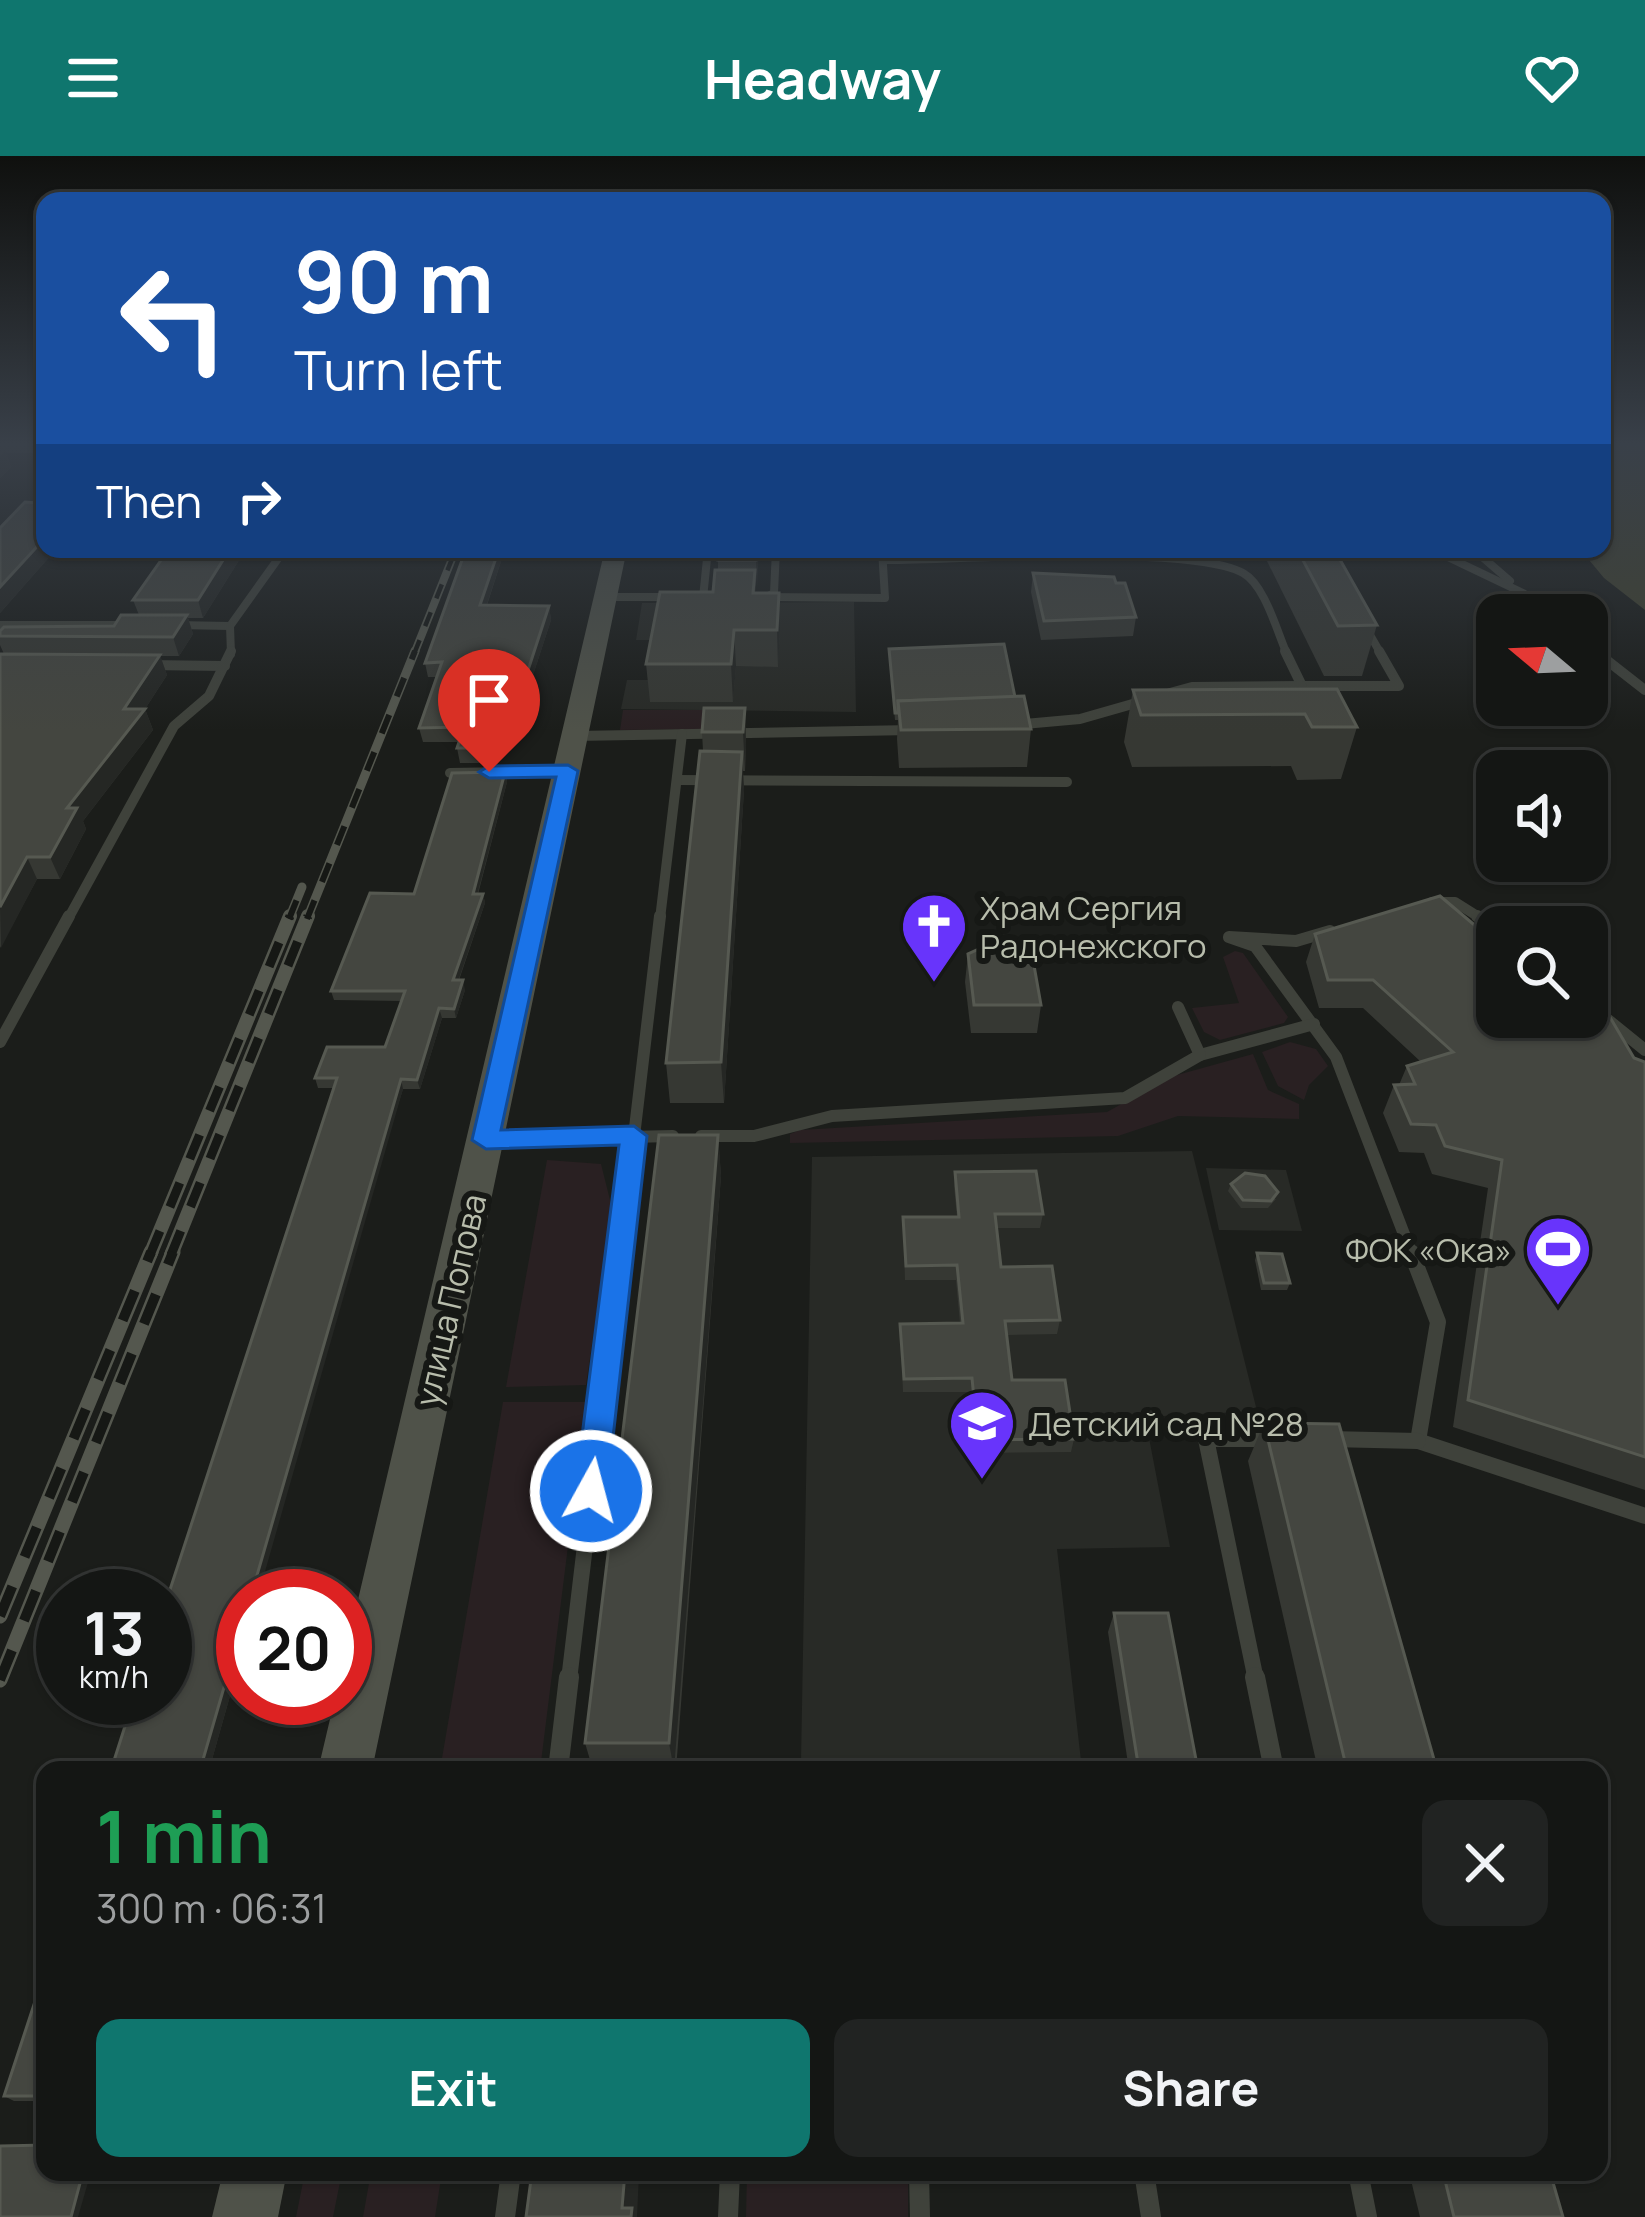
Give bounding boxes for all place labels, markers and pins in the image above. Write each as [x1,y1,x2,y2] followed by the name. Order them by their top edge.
[438,649,540,772] pin
[980,885,1206,968] place label: Храм Сергия Радонежского
[899,891,969,985] church icon: Храм Сергия Радонежского
[1523,1214,1593,1308] sports icon: ФОК «Ока»
[1345,1227,1512,1272] place label: ФОК «Ока»
[947,1388,1017,1482] school or university icon: Детский сад №28
[1028,1401,1304,1446] place label: Детский сад №28

